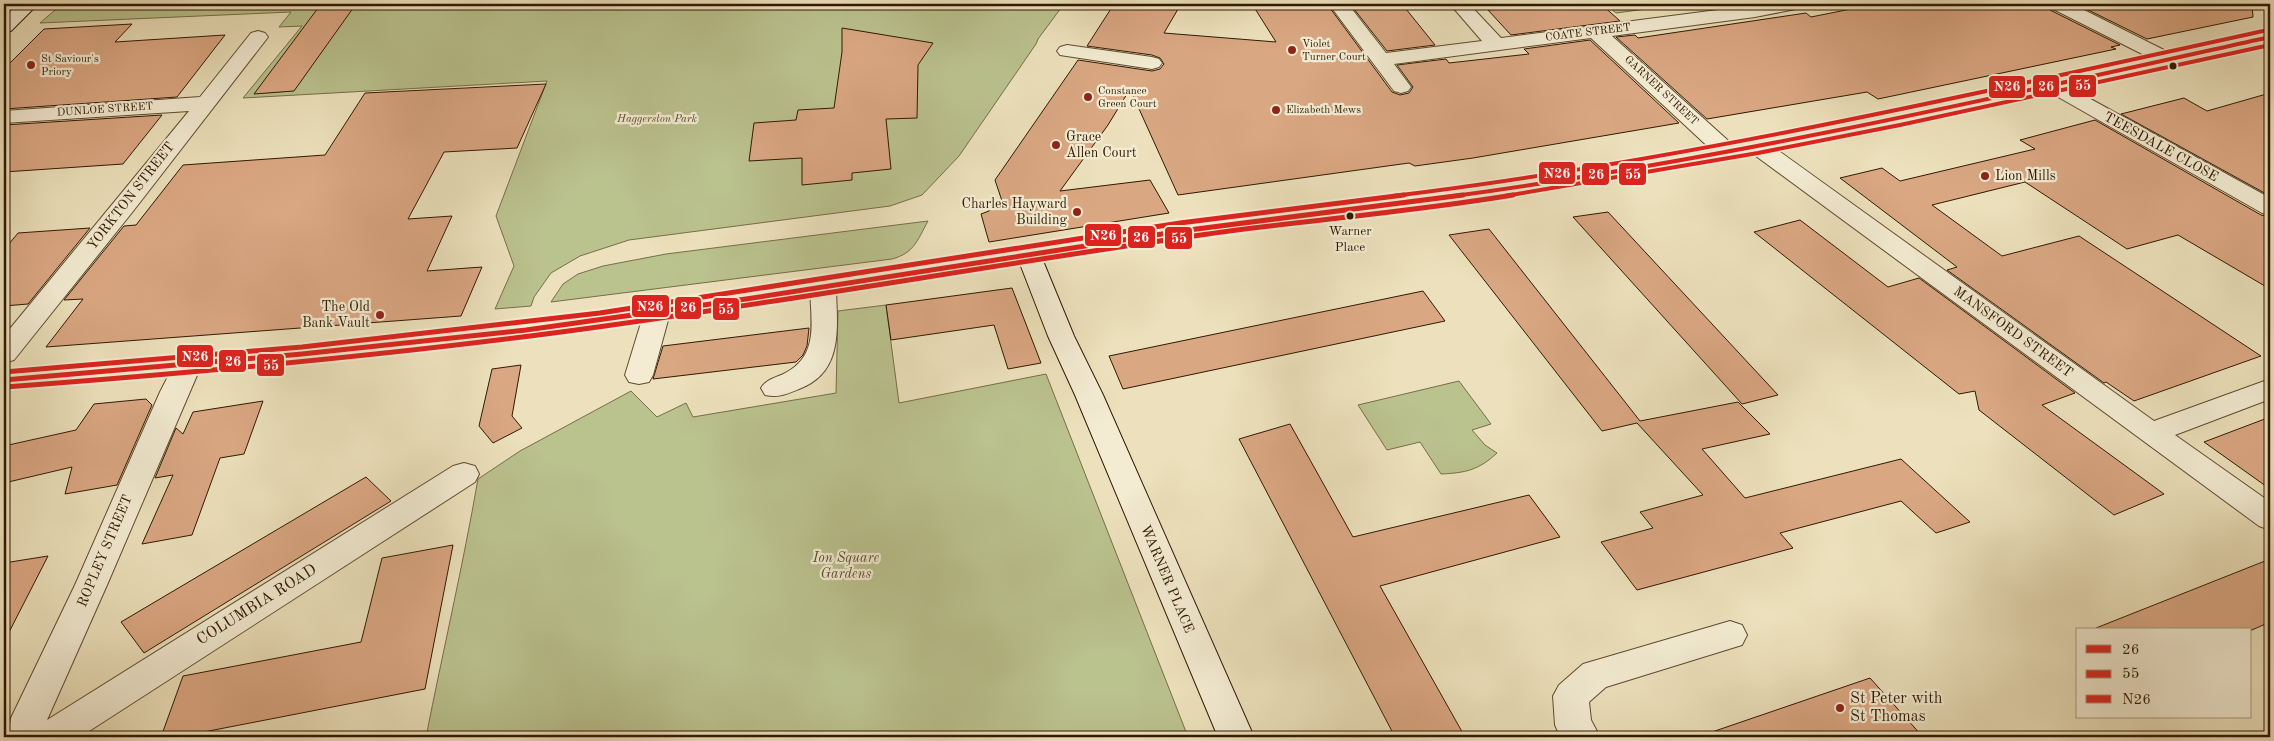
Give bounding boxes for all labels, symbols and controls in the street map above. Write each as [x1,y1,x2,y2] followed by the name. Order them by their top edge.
[1545,22,1631,44] street label: COATE STREET
[1302,39,1366,63] place label: Violet Turner Court
[1286,44,1298,56] marker: Violet Turner Court
[41,54,99,78] place label: St Saviour's Priory
[1622,54,1700,128] street label: GARNER STREET
[25,59,37,71] marker: St Saviour's Priory
[2168,61,2178,71] unlabelled marker
[2032,74,2060,98] line badge: 26
[2068,74,2097,98] line badge: 55
[1988,75,2026,99] line badge: N26
[2075,79,2091,93] text: 55
[1994,80,2020,94] text: N26
[2038,80,2054,94] text: 26
[1098,86,1157,110] place label: Constance Green Court
[1082,91,1094,103] marker: Constance Green Court
[56,101,154,119] street label: DUNLOE STREET
[1270,104,1282,116] marker: Elizabeth Mews
[1286,105,1361,116] place label: Elizabeth Mews
[2101,110,2221,184] street label: TEESDALE CLOSE
[616,114,698,125] park label: Haggerston Park
[1066,130,1137,160] place label: Grace Allen Court
[1050,139,1062,151] marker: Grace Allen Court
[85,140,177,252] street label: YORKTON STREET
[1538,161,1576,185] line badge: N26
[1581,162,1610,186] line badge: 26
[1618,162,1647,186] line badge: 55
[1544,167,1570,181] text: N26
[1588,168,1604,182] text: 26
[1625,168,1641,182] text: 55
[1995,169,2056,183] place label: Lion Mills
[1979,170,1991,182] marker: Lion Mills
[962,197,1067,227] place label: Charles Hayward Building
[1071,206,1083,218] marker: Charles Hayward Building
[1345,211,1355,221] marker: Warner Place
[1084,223,1122,247] line badge: N26
[1127,225,1156,249] line badge: 26
[1329,225,1372,254] place label: Warner Place
[1164,226,1193,250] line badge: 55
[1090,229,1116,243] text: N26
[1133,231,1149,245] text: 26
[1171,232,1187,246] text: 55
[1951,284,2075,380] street label: MANSFORD STREET
[631,294,670,318] line badge: N26
[674,296,702,320] line badge: 26
[712,297,740,321] line badge: 55
[302,300,370,330] place label: The Old Bank Vault
[637,300,663,314] text: N26
[680,301,696,315] text: 26
[718,303,734,317] text: 55
[374,309,386,321] marker: The Old Bank Vault
[176,344,214,368] line badge: N26
[218,349,247,373] line badge: 26
[182,350,208,364] text: N26
[256,353,285,377] line badge: 55
[225,355,241,369] text: 26
[263,359,279,373] text: 55
[75,493,135,609] street label: ROPLEY STREET
[1138,523,1196,635] street label: WARNER PLACE
[812,551,880,581] park label: Ion Square Gardens
[194,562,320,648] street label: COLUMBIA ROAD
[2076,628,2252,718] legend
[2122,643,2139,658] text: 26
[2122,667,2139,682] text: 55
[1850,691,1943,725] place label: St Peter with St Thomas
[2122,693,2151,708] text: N26
[1834,702,1846,714] marker: St Peter with St Thomas

